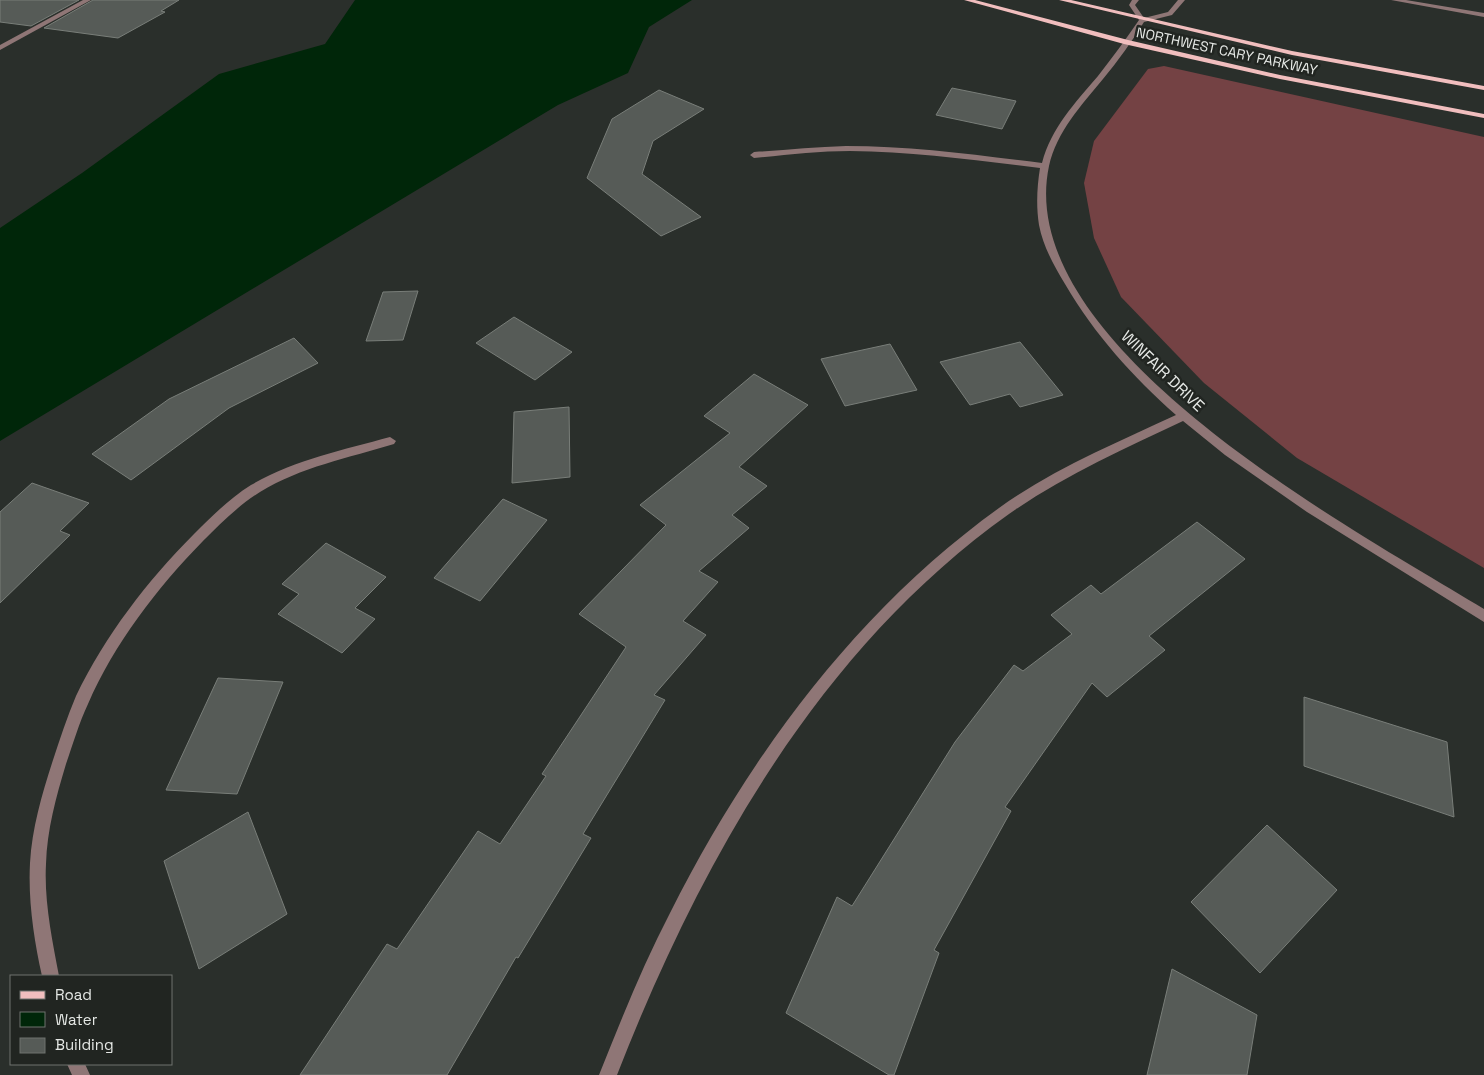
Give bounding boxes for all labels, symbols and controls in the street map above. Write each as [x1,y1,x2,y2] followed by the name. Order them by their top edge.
[1135,23,1320,79] street label: NORTHWEST CARY PARKWAY
[1117,326,1209,416] street label: WINFAIR DRIVE
[10,975,172,1065] legend
[55,985,92,1004] text: Road
[55,1010,98,1029] text: Water
[55,1035,114,1054] text: Building

